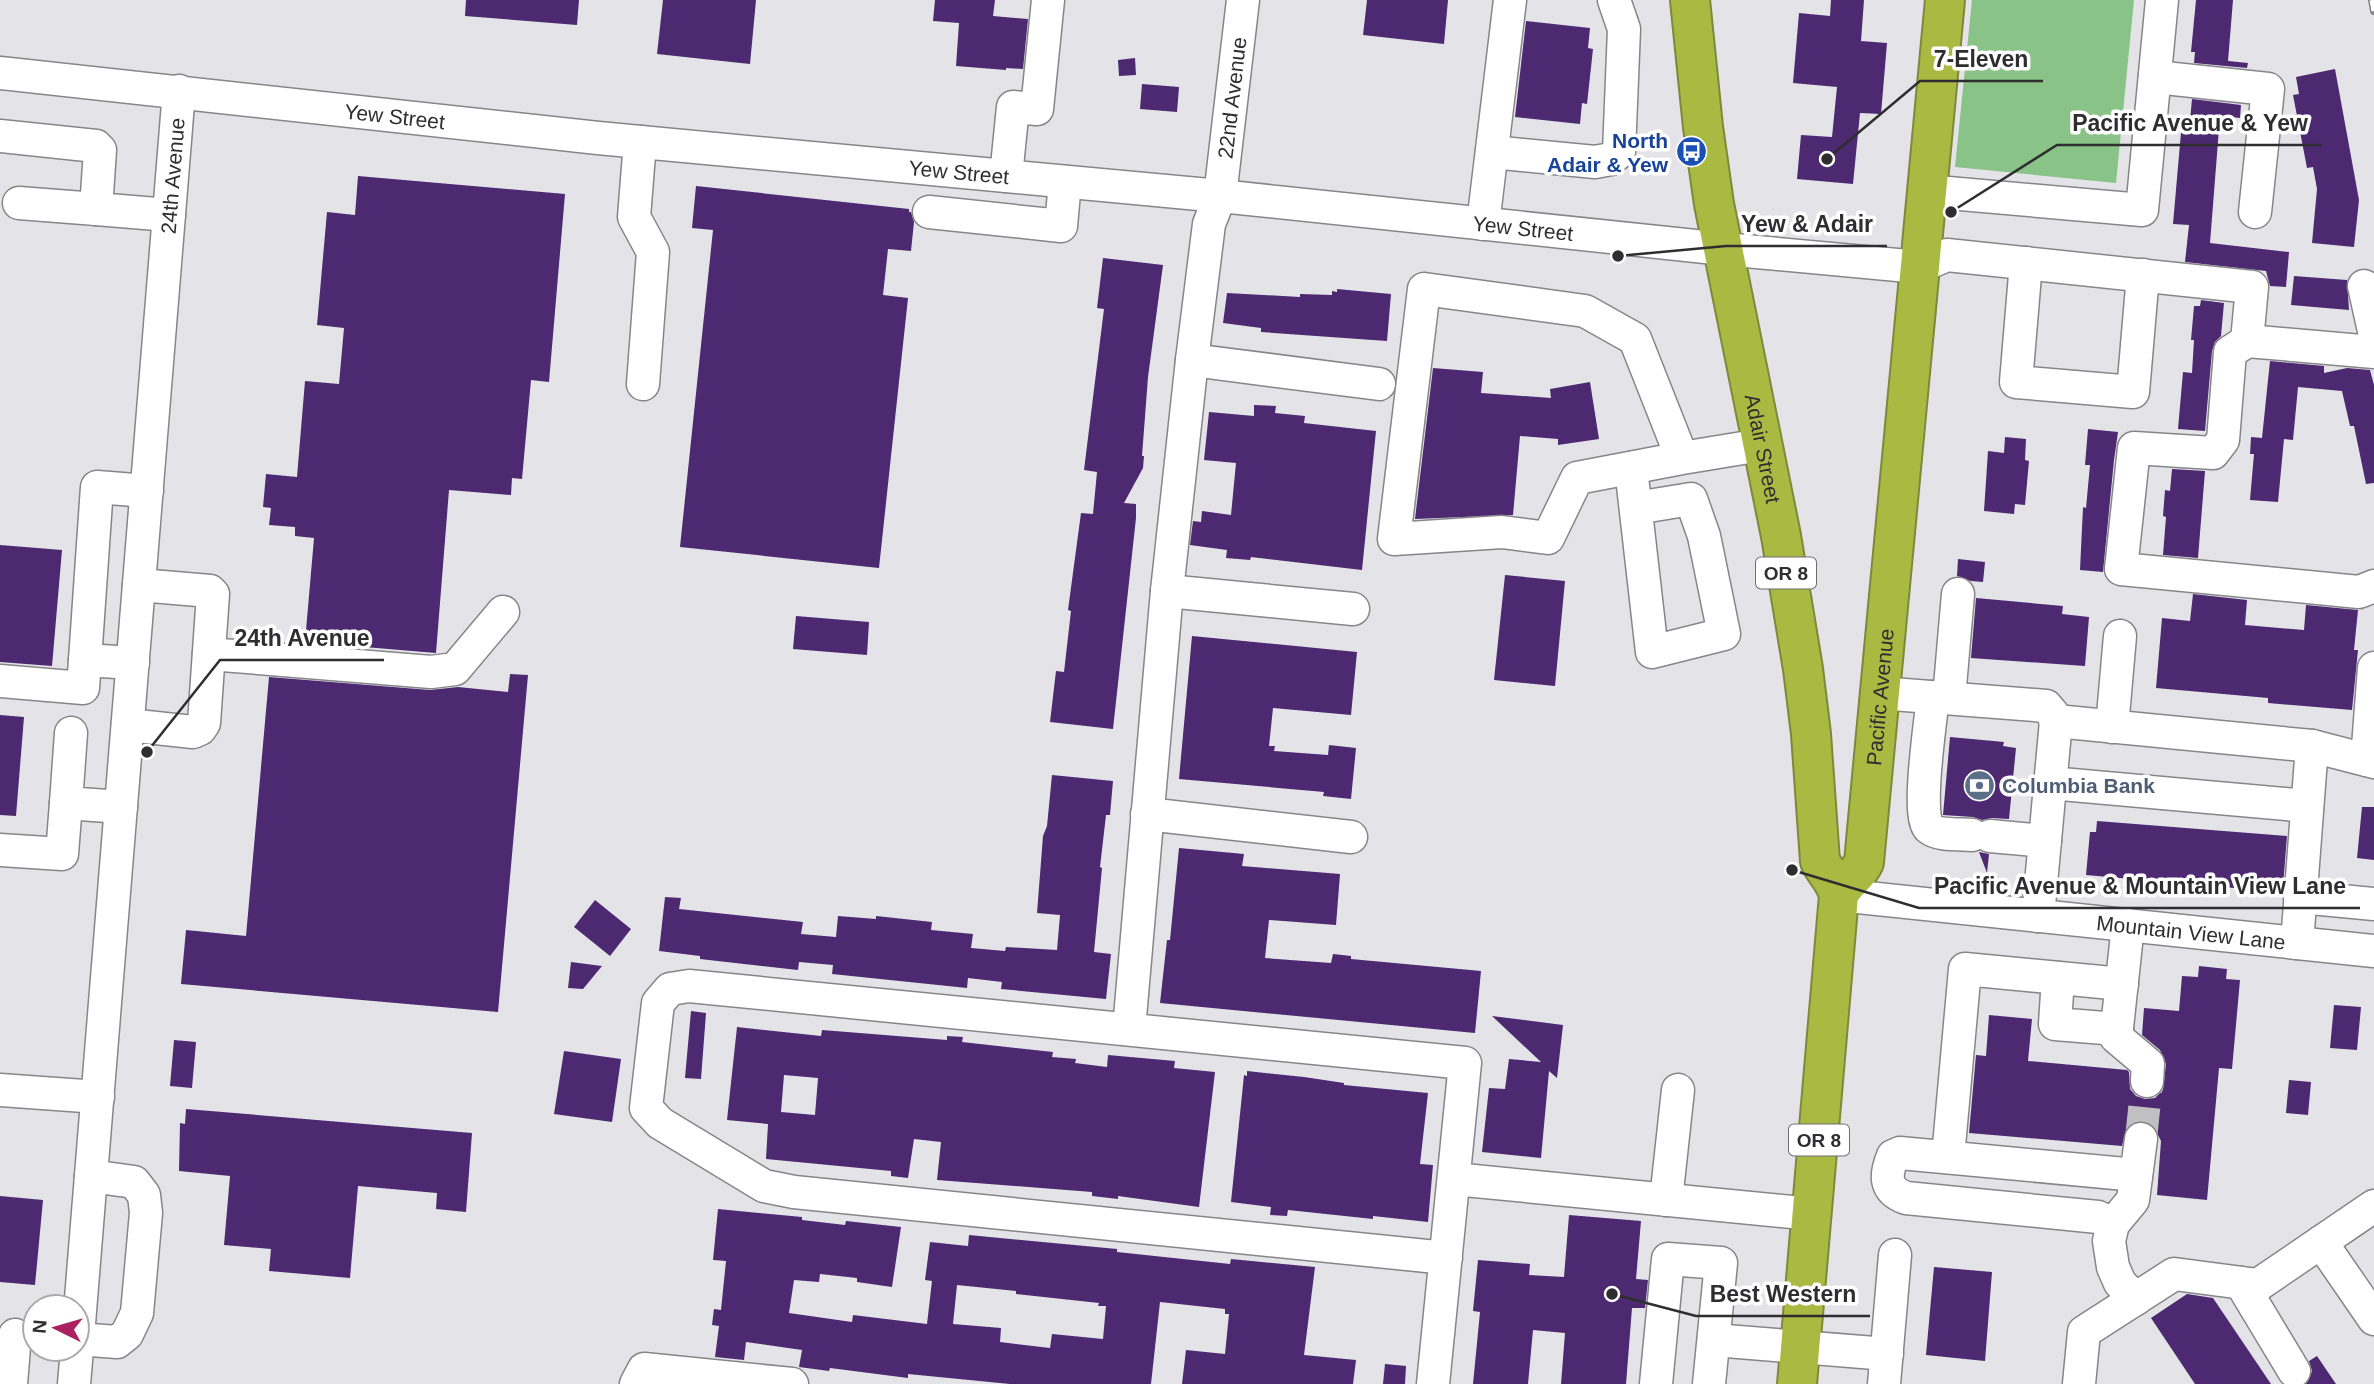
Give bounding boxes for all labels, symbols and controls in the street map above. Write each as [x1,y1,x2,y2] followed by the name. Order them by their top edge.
[1213,36,1250,160] street label: 22nd Avenue
[1920,37,2043,81] callout: 7-Eleven
[1934,46,2028,72] text: 7-Eleven
[343,99,446,133] street label: Yew Street
[2057,101,2322,145] callout: Pacific Avenue & Yew
[2072,110,2308,136] text: Pacific Avenue & Yew
[156,117,188,235] street label: 24th Avenue
[1547,129,1669,176] place label: North Adair & Yew
[1674,135,1708,169] bus stop icon: North Adair & Yew
[908,156,1010,188] street label: Yew Street
[1726,202,1887,246] callout: Yew & Adair
[1472,211,1575,245] street label: Yew Street
[1741,211,1873,237] text: Yew & Adair
[1741,392,1786,505] street label: Adair Street
[1756,558,1816,588] road number: OR 8
[220,616,384,660] callout: 24th Avenue
[234,625,370,651] text: 24th Avenue
[1862,628,1897,767] street label: Pacific Avenue
[1962,768,1996,802] bank icon: Columbia Bank
[2002,774,2155,797] place label: Columbia Bank
[1919,864,2360,908] callout: Pacific Avenue & Mountain View Lane
[1934,873,2346,899] text: Pacific Avenue & Mountain View Lane
[2095,911,2287,953] street label: Mountain View Lane
[1789,1124,1849,1156] road number: OR 8
[1696,1272,1870,1316] callout: Best Western
[1710,1281,1856,1307] text: Best Western
[21,1293,91,1363] north arrow
[29,1319,51,1334] text: N

